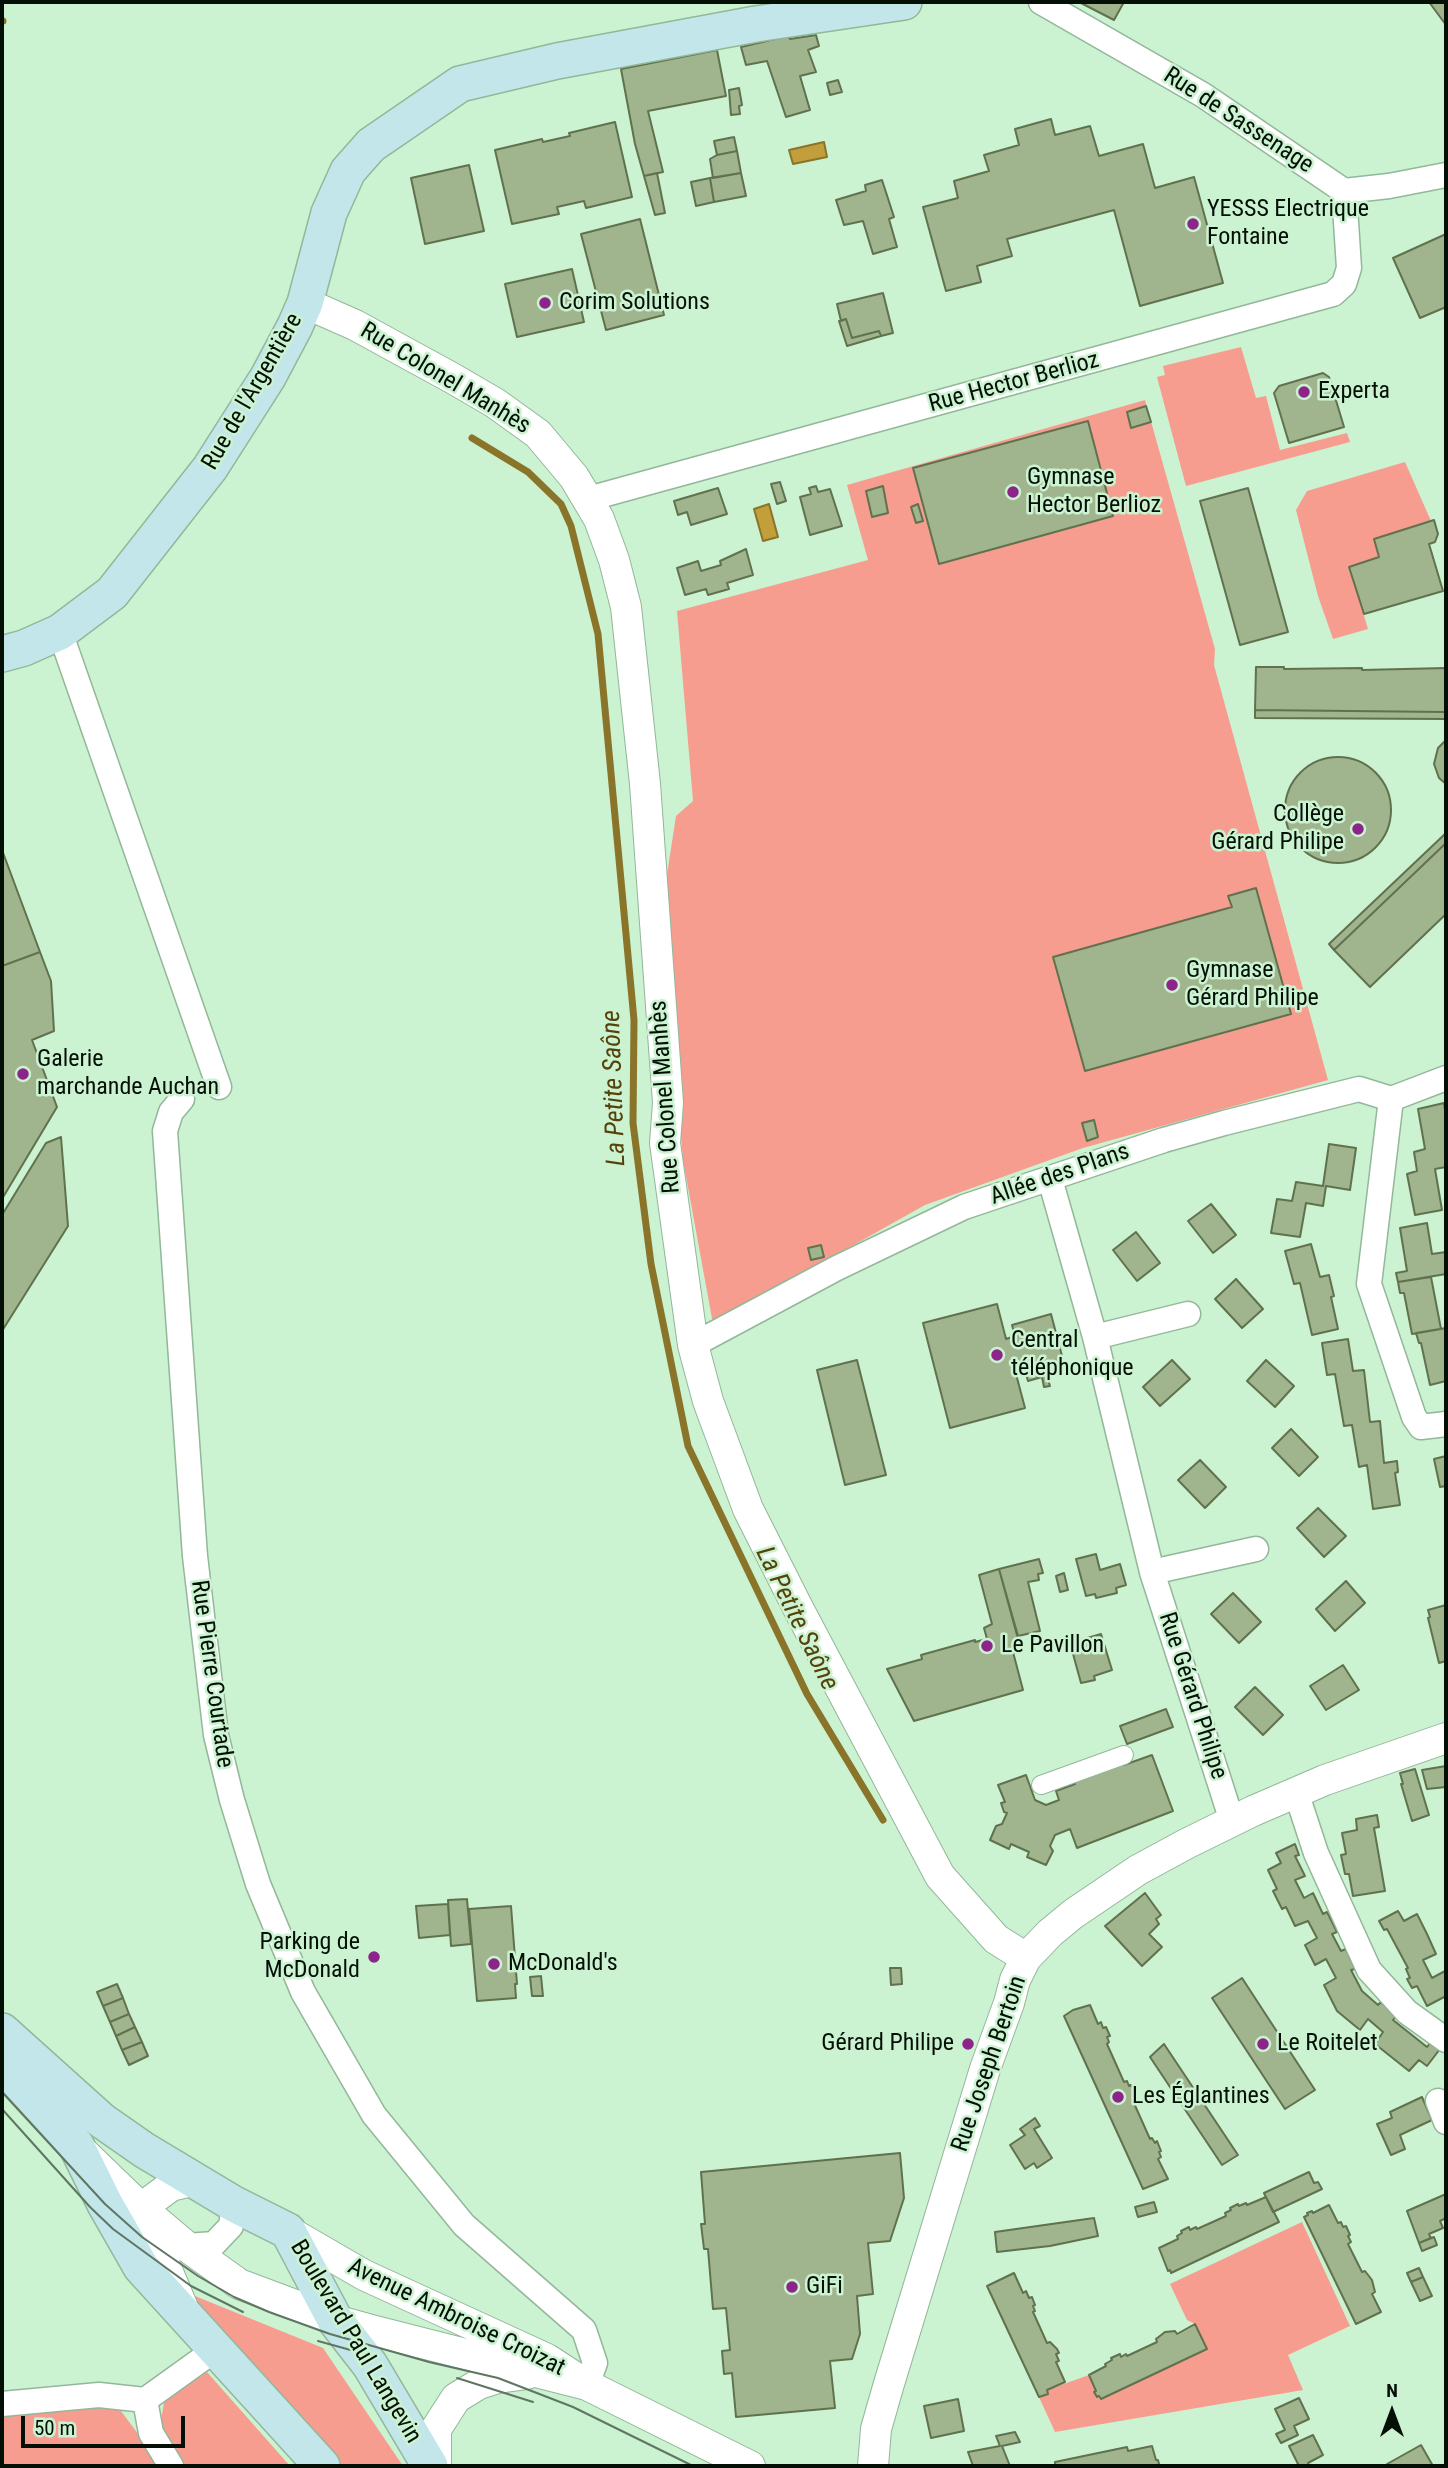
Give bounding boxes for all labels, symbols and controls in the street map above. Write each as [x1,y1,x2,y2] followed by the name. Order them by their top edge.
[1158,62,1318,180] street label: Rue de Sassenage
[1207,196,1369,252] place label: YESSS Electrique Fontaine
[1185,216,1201,232] marker: YESSS Electrique Fontaine
[559,289,710,317] place label: Corim Solutions
[537,295,553,311] marker: Corim Solutions
[197,309,309,475] street label: Rue de l'Argentière
[355,317,535,441] street label: Rue Colonel Manhès
[926,346,1102,420] street label: Rue Hector Berlioz
[1318,378,1390,406] place label: Experta
[1296,384,1312,400] marker: Experta
[1027,464,1161,520] place label: Gymnase Hector Berlioz
[1005,484,1021,500] marker: Gymnase Hector Berlioz
[1211,801,1344,857] place label: Collège Gérard Philipe
[1350,821,1366,837] marker: Collège Gérard Philipe
[1186,957,1319,1013] place label: Gymnase Gérard Philipe
[1164,977,1180,993] marker: Gymnase Gérard Philipe
[645,1000,687,1194] street label: Rue Colonel Manhès
[597,1010,633,1166] water label: La Petite Saône
[37,1046,219,1102] place label: Galerie marchande Auchan
[15,1066,31,1082] marker: Galerie marchande Auchan
[987,1138,1133,1212] street label: Allée des Plans
[1011,1327,1134,1383] place label: Central téléphonique
[989,1347,1005,1363] marker: Central téléphonique
[748,1542,844,1696] water label: La Petite Saône
[184,1578,238,1770] street label: Rue Pierre Courtade
[1151,1609,1233,1783] street label: Rue Gérard Philipe
[1001,1632,1104,1660] place label: Le Pavillon
[979,1638,995,1654] marker: Le Pavillon
[260,1929,360,1985] place label: Parking de McDonald
[366,1949,382,1965] marker: Parking de McDonald
[508,1950,618,1978] place label: McDonald's
[486,1956,502,1972] marker: McDonald's
[946,1972,1034,2156] street label: Rue Joseph Bertoin
[821,2030,954,2058] place label: Gérard Philipe
[1277,2030,1378,2058] place label: Le Roitelet
[960,2036,976,2052] marker: Gérard Philipe
[1255,2036,1271,2052] marker: Le Roitelet
[1132,2083,1270,2111] place label: Les Églantines
[1110,2089,1126,2105] marker: Les Églantines
[283,2235,427,2449] street label: Boulevard Paul Langevin
[343,2253,569,2383] street label: Avenue Ambroise Croizat
[806,2273,843,2301] place label: GiFi
[784,2279,800,2295] marker: GiFi
[1357,2377,1427,2447] north arrow
[1386,2379,1398,2402] text: N
[24,2402,189,2446] scale bar
[34,2416,75,2440] text: 50 m

